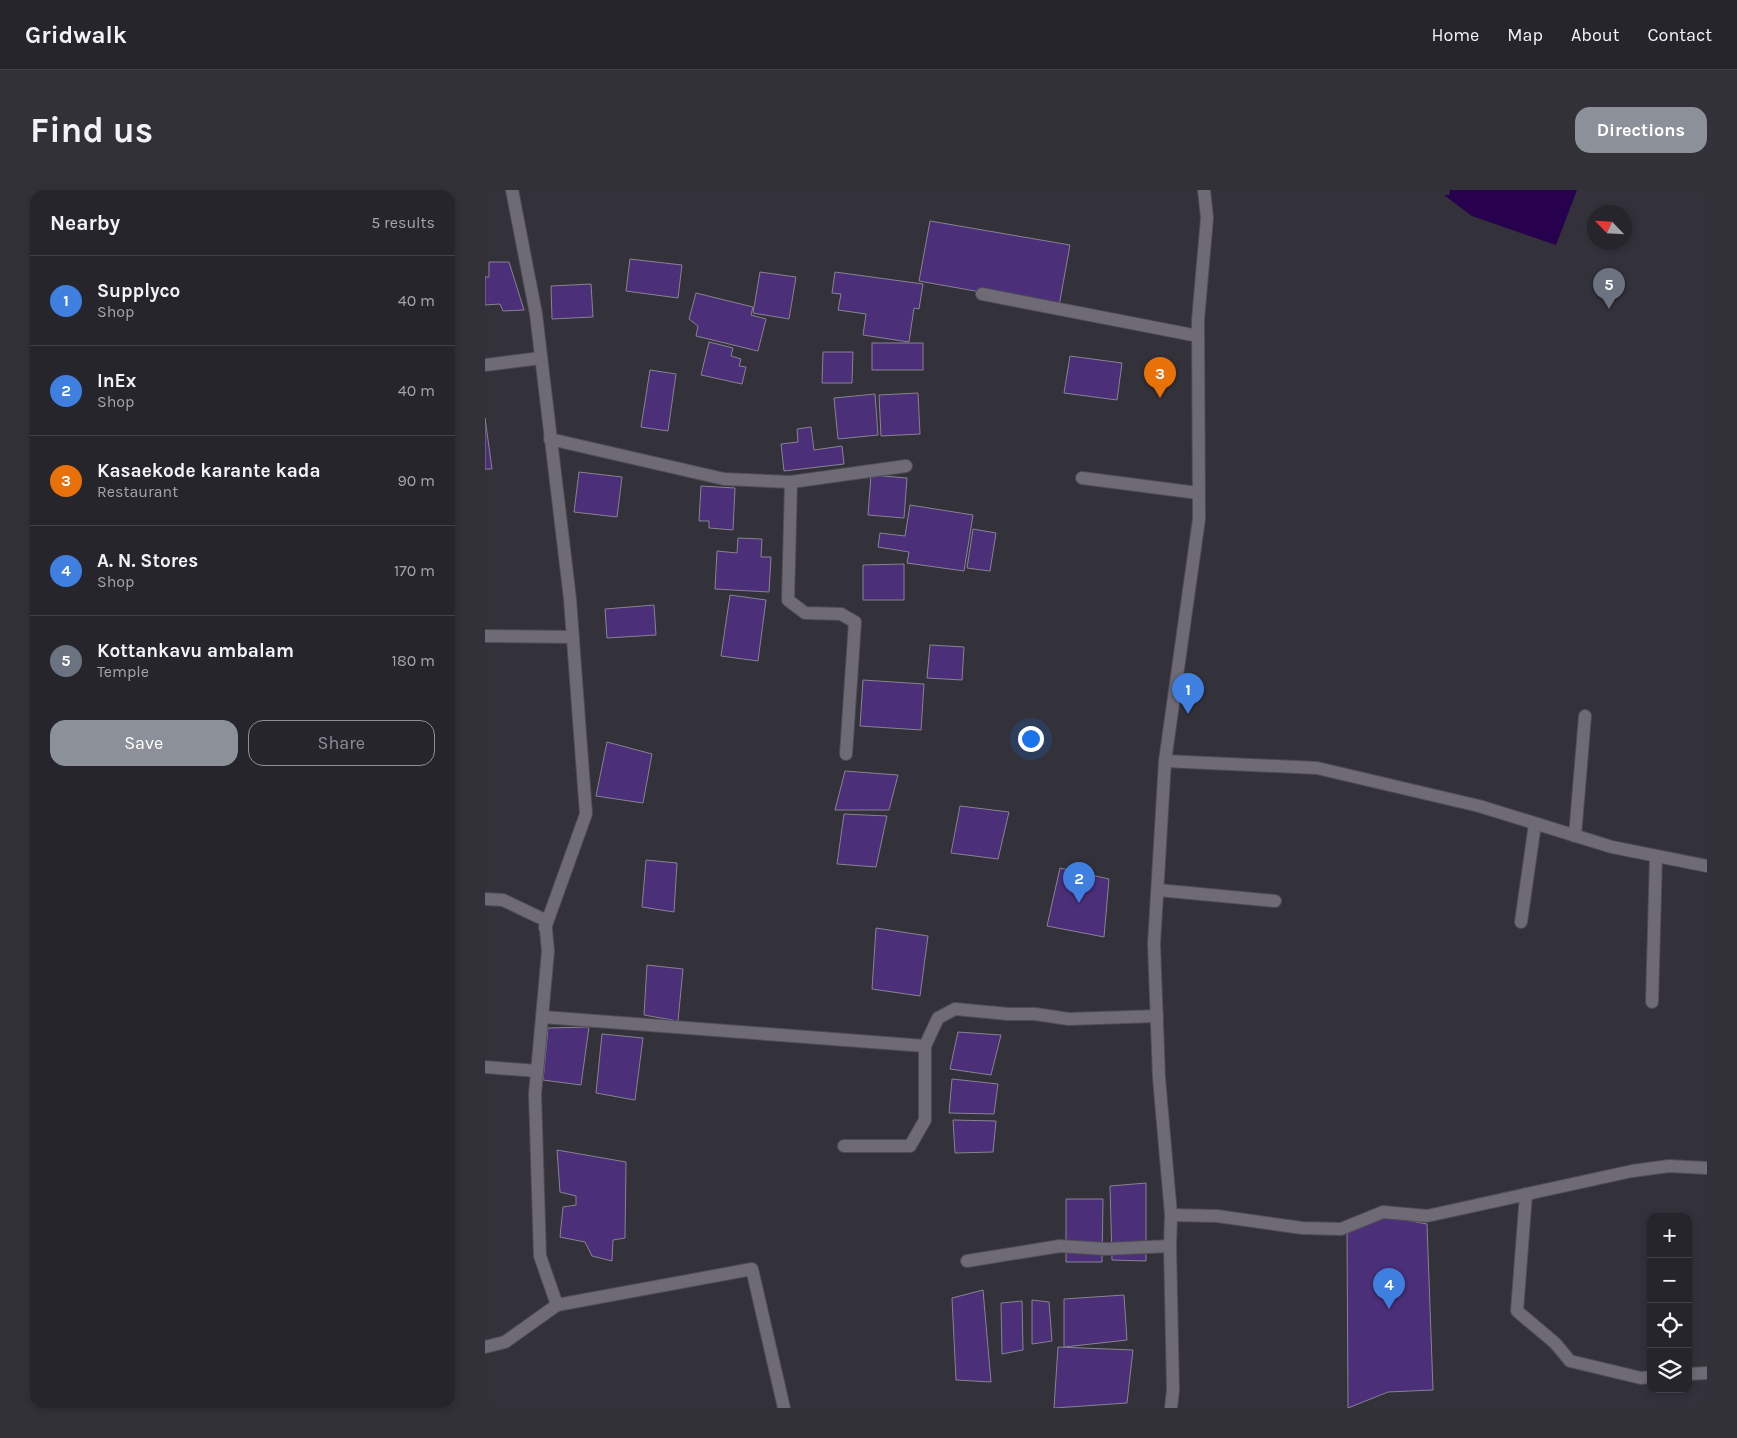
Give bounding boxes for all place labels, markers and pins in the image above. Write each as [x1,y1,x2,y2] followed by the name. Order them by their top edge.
[1593,268,1625,309] pin: 5
[1144,357,1176,398] pin: 3
[1172,673,1204,714] pin: 1
[1063,862,1095,903] pin: 2
[1373,1268,1405,1309] pin: 4

